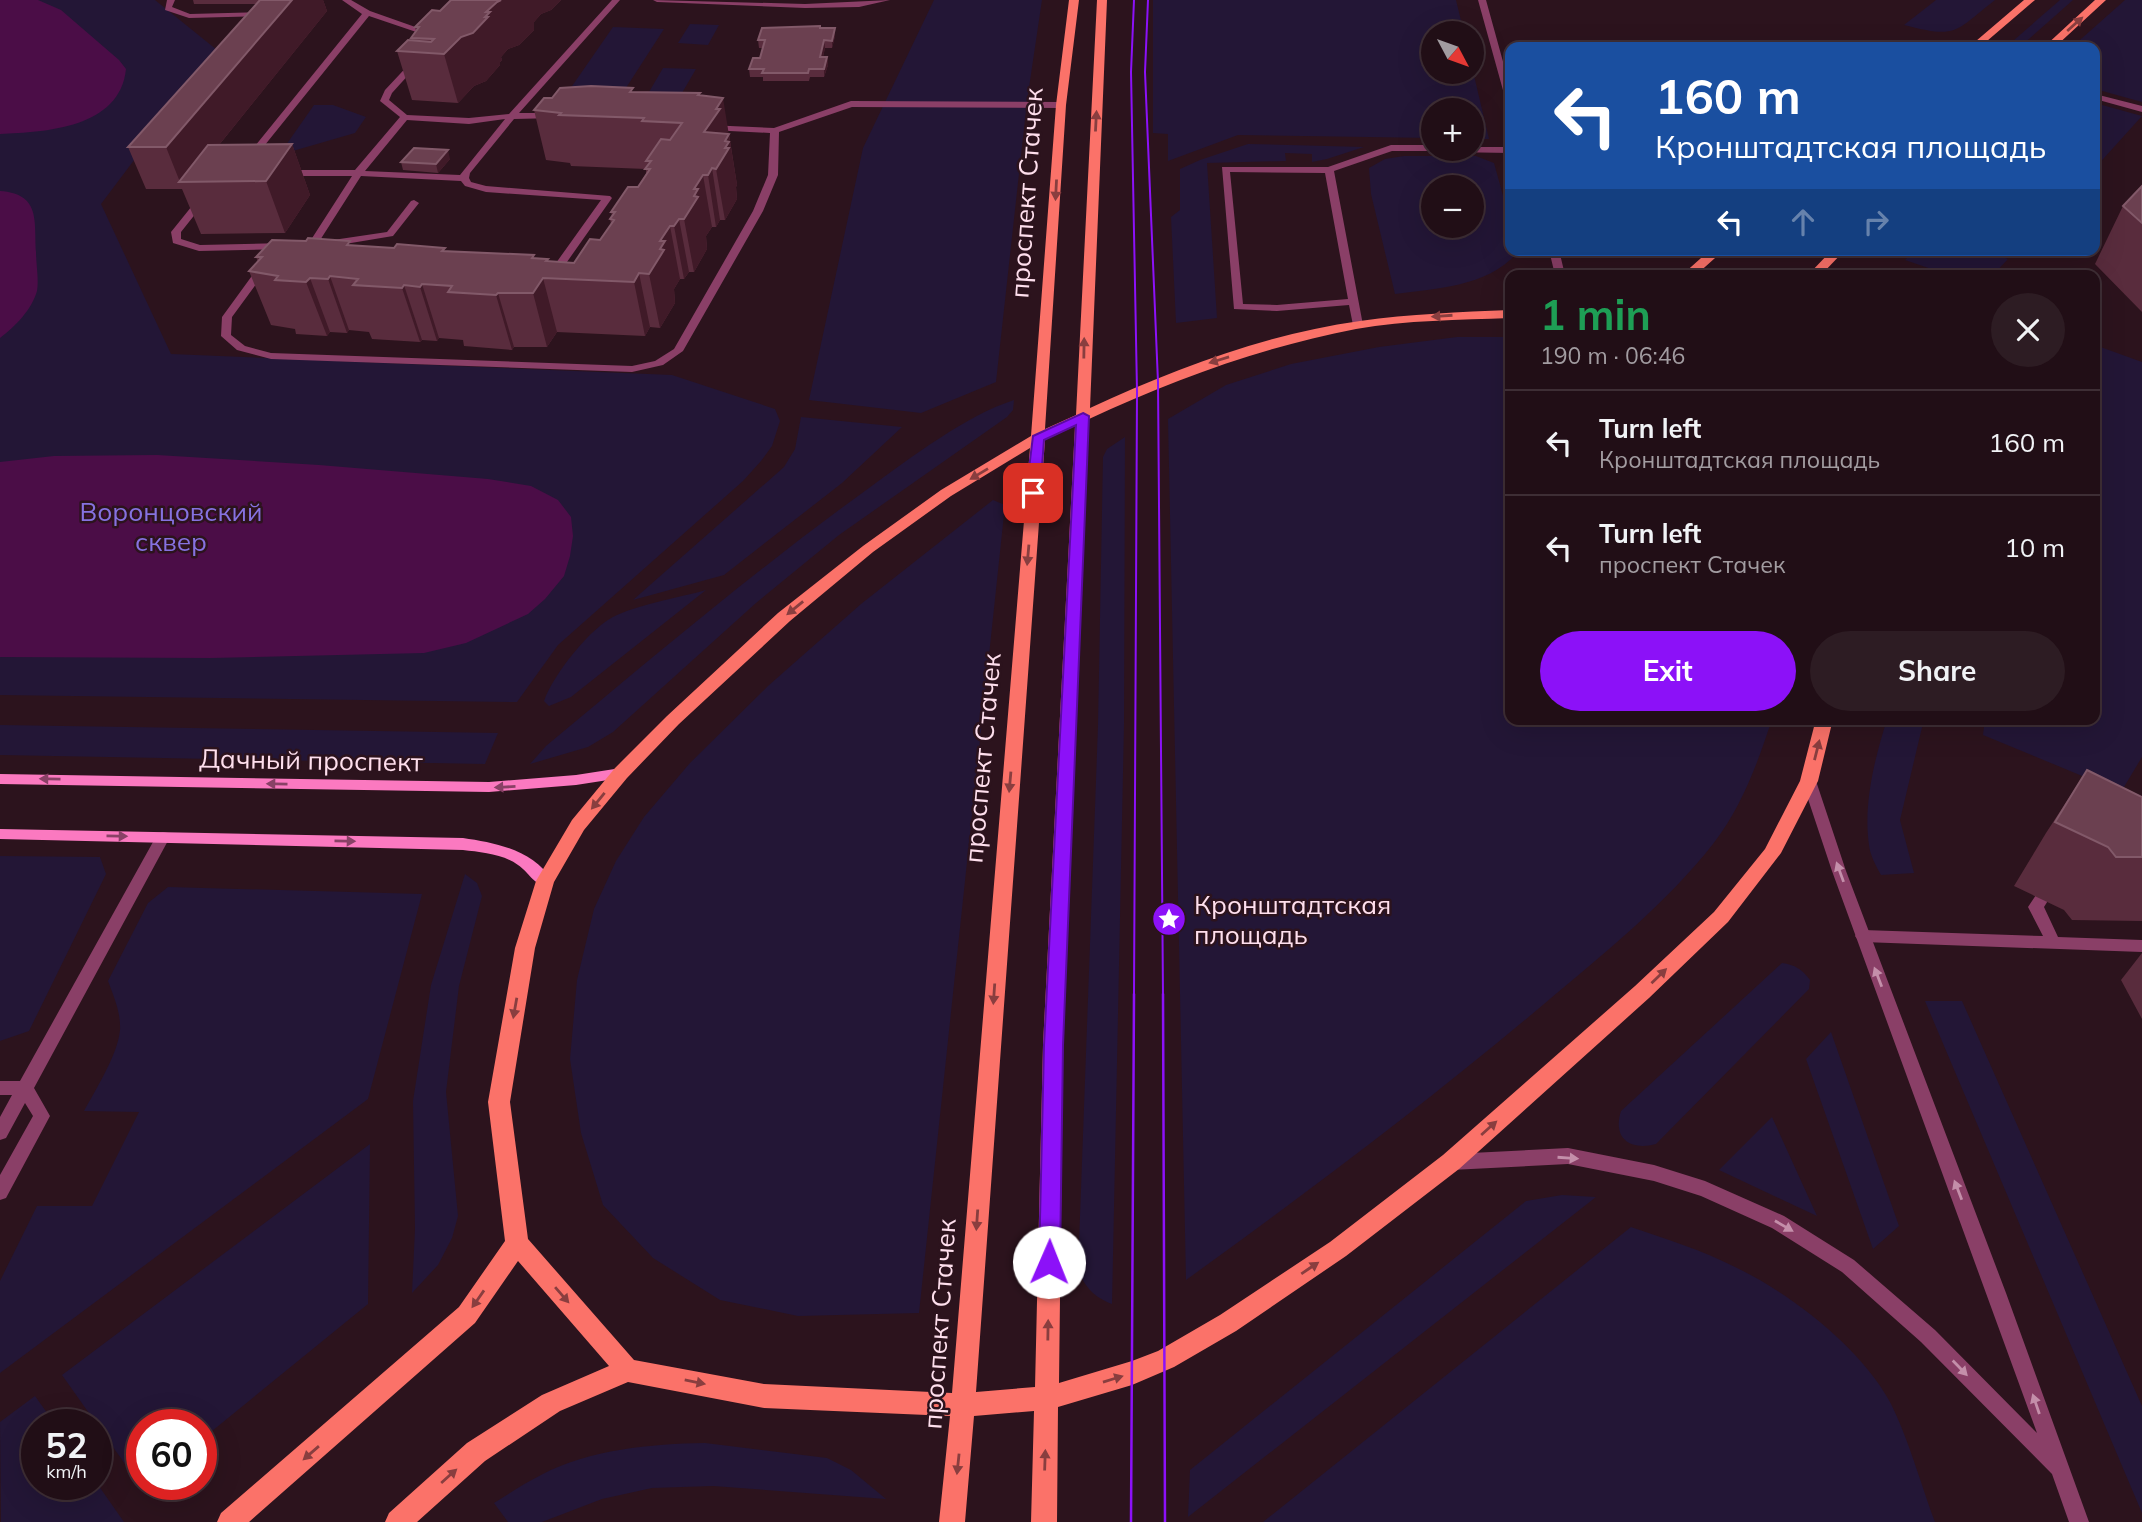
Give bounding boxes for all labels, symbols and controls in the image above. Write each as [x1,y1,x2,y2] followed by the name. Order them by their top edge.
[2066,16,2083,32] one-way arrow
[1421,21,1484,84] north arrow
[1421,21,1484,238] map controls
[1655,65,1801,126] text: 160 m
[1540,70,1631,161] icon: left
[1002,87,1050,299] street label: проспект Стачек
[1421,98,1484,161] button: +
[1090,110,1101,132] one-way arrow
[1655,126,2046,166] text: Кронштадтская площадь
[1421,175,1484,238] button: −
[1051,179,1062,201] one-way arrow
[1711,203,1749,241] icon: left
[1784,203,1822,241] icon: ahead
[1857,203,1895,241] icon: right
[1540,288,1651,341] text: 1 min
[1991,293,2065,367] button: close
[1431,311,1453,322] one-way arrow
[1078,337,1090,359] one-way arrow
[1540,341,1685,370] text: 190 m · 06:46
[1209,355,1230,365] one-way arrow
[1599,412,1701,445] text: Turn left
[1540,424,1578,462] icon: left
[1989,426,2065,459] text: 160 m
[1599,445,1880,474] text: Кронштадтская площадь
[1003,463,1063,523] pin
[969,467,988,480] one-way arrow
[1014,474,1052,512] icon: arrive
[80,495,262,558] park label: Воронцовский сквер
[1599,517,1701,550] text: Turn left
[1540,529,1578,567] icon: left
[2004,531,2065,564] text: 10 m
[1022,545,1033,567] one-way arrow
[1599,550,1785,579] text: проспект Стачек
[787,600,804,615] one-way arrow
[1540,631,1796,711] button: Exit
[1810,631,2065,711] button: Share
[956,652,1008,864] street label: проспект Стачек
[1812,739,1823,761] one-way arrow
[199,742,423,778] street label: Дачный проспект
[1004,771,1015,793] one-way arrow
[38,774,60,785] one-way arrow
[266,778,288,789] one-way arrow
[493,781,515,792] one-way arrow
[591,792,606,809] one-way arrow
[106,830,128,842] one-way arrow
[334,835,356,847] one-way arrow
[1834,861,1845,882] one-way arrow
[1194,888,1391,951] place label: Кронштадтская площадь
[1150,900,1188,938] place icon: Кронштадтская площадь
[1873,966,1884,987] one-way arrow
[1650,968,1667,985] one-way arrow
[988,983,999,1005] one-way arrow
[509,997,520,1019] one-way arrow
[1480,1120,1498,1136] one-way arrow
[1558,1153,1580,1164] one-way arrow
[1953,1179,1964,1200] one-way arrow
[971,1210,982,1232] one-way arrow
[915,1218,963,1430] street label: проспект Стачек
[1774,1220,1793,1232] one-way arrow
[1012,1225,1086,1299] position arrow
[1301,1261,1319,1275] one-way arrow
[554,1286,569,1303] one-way arrow
[471,1290,485,1308] one-way arrow
[1043,1319,1054,1341] one-way arrow
[1952,1360,1968,1376] one-way arrow
[1102,1373,1123,1383] one-way arrow
[684,1377,706,1388] one-way arrow
[2030,1393,2041,1414] one-way arrow
[126,1409,217,1500] speed limit sign: 60
[45,1423,88,1467] text: 52
[302,1445,319,1460] one-way arrow
[1040,1449,1051,1471] one-way arrow
[952,1453,963,1475] one-way arrow
[46,1460,87,1483] text: km/h
[440,1468,458,1484] one-way arrow

